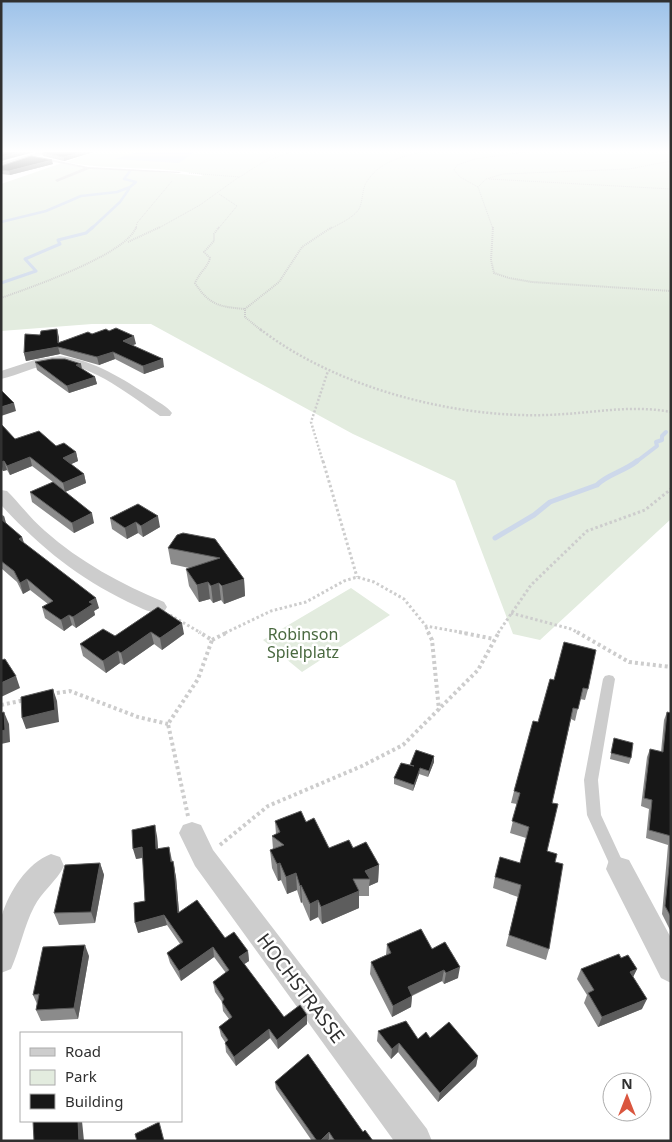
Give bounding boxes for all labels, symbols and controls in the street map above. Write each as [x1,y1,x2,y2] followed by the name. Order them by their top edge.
[267,623,339,663] park label: Robinson Spielplatz
[251,928,351,1048] street label: HOCHSTRASSE
[20,1032,182,1122] legend
[65,1041,101,1061] text: Road
[65,1066,97,1086] text: Park
[602,1072,652,1122] north arrow
[621,1074,633,1093] text: N
[65,1091,123,1111] text: Building

